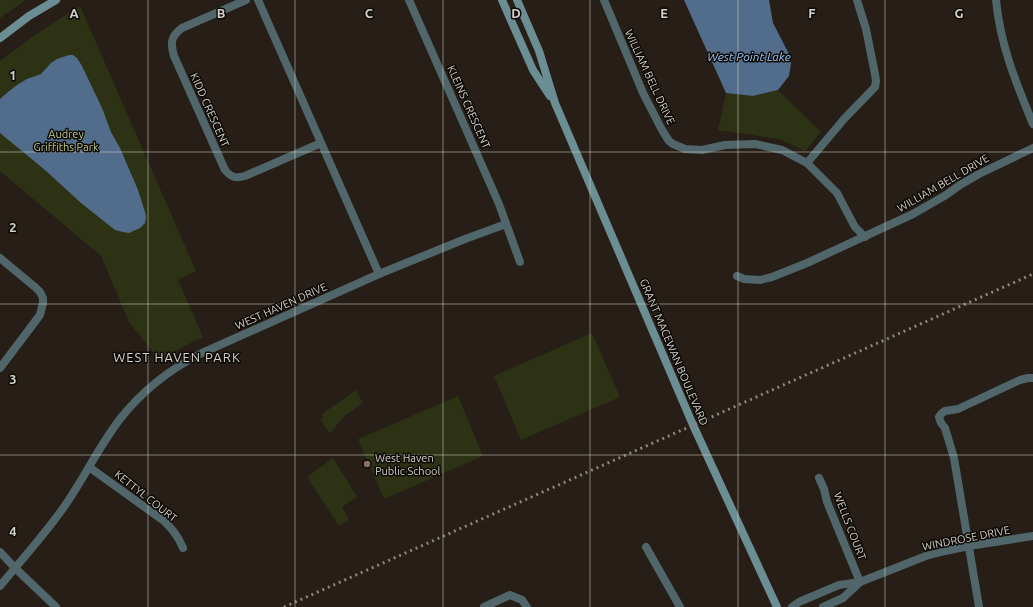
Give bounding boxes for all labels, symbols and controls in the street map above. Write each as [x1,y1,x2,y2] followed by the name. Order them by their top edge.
[69,6,79,20] text: A
[217,6,226,20] text: B
[365,6,374,20] text: C
[511,6,521,20] text: D
[660,6,668,20] text: E
[808,6,816,20] text: F
[955,6,964,20] text: G
[623,27,677,127] street label: WILLIAM BELL DRIVE
[707,50,791,63] water label: West Point Lake
[445,64,493,150] street label: KLEINS CRESCENT
[9,68,17,82] text: 1
[188,71,232,149] street label: KIDD CRESCENT
[34,128,99,153] park label: Audrey Griffiths Park
[895,152,991,214] street label: WILLIAM BELL DRIVE
[9,220,17,234] text: 2
[638,277,711,427] street label: GRANT MACEWAN BOULEVARD
[233,280,329,332] street label: WEST HAVEN DRIVE
[113,350,241,364] district label: WEST HAVEN PARK
[9,372,17,386] text: 3
[375,452,441,477] place label: West Haven Public School
[362,459,372,469] marker: West Haven Public School
[112,468,180,524] street label: KETTYL COURT
[832,490,868,562] street label: WELLS COURT
[9,524,17,538] text: 4
[921,524,1011,552] street label: WINDROSE DRIVE

